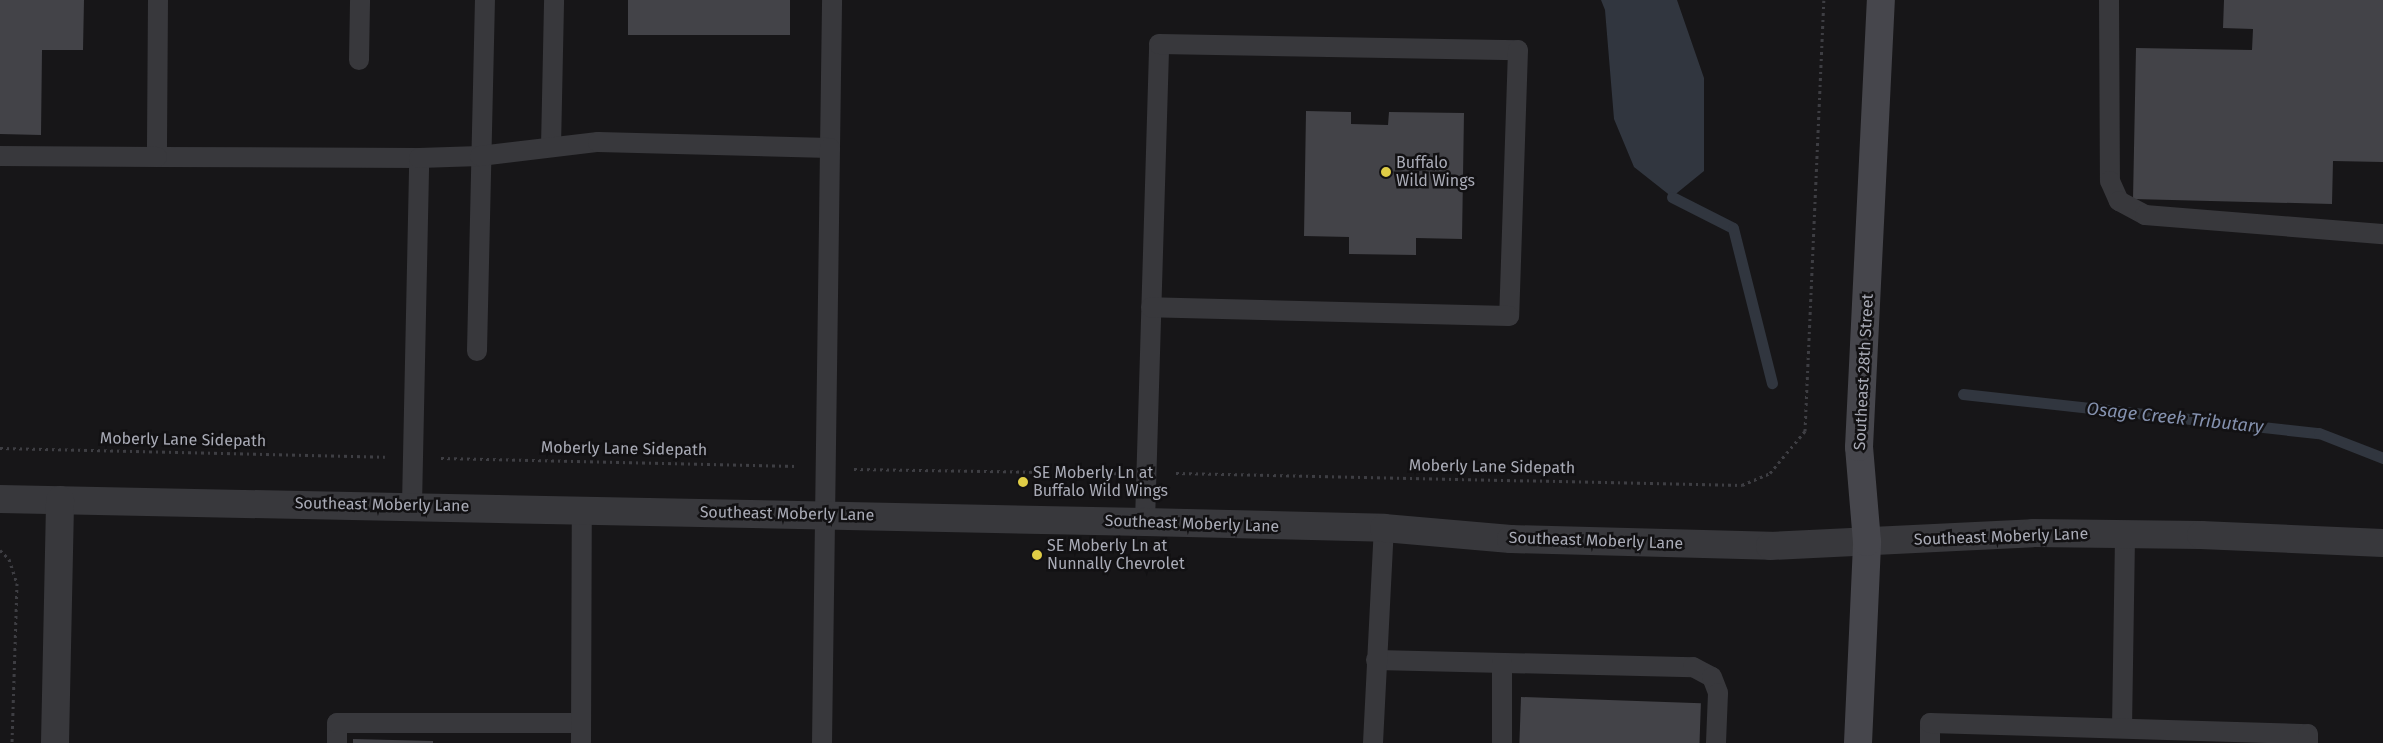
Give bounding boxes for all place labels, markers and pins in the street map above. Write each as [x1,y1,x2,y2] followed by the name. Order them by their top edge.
[1396,153,1475,191] place label: Buffalo Wild Wings
[1380,166,1392,178] marker: Buffalo Wild Wings
[1033,463,1168,501] place label: SE Moberly Ln at Buffalo Wild Wings
[1017,476,1029,488] marker: SE Moberly Ln at Buffalo Wild Wings
[1047,536,1185,574] place label: SE Moberly Ln at Nunnally Chevrolet
[1031,549,1043,561] marker: SE Moberly Ln at Nunnally Chevrolet

